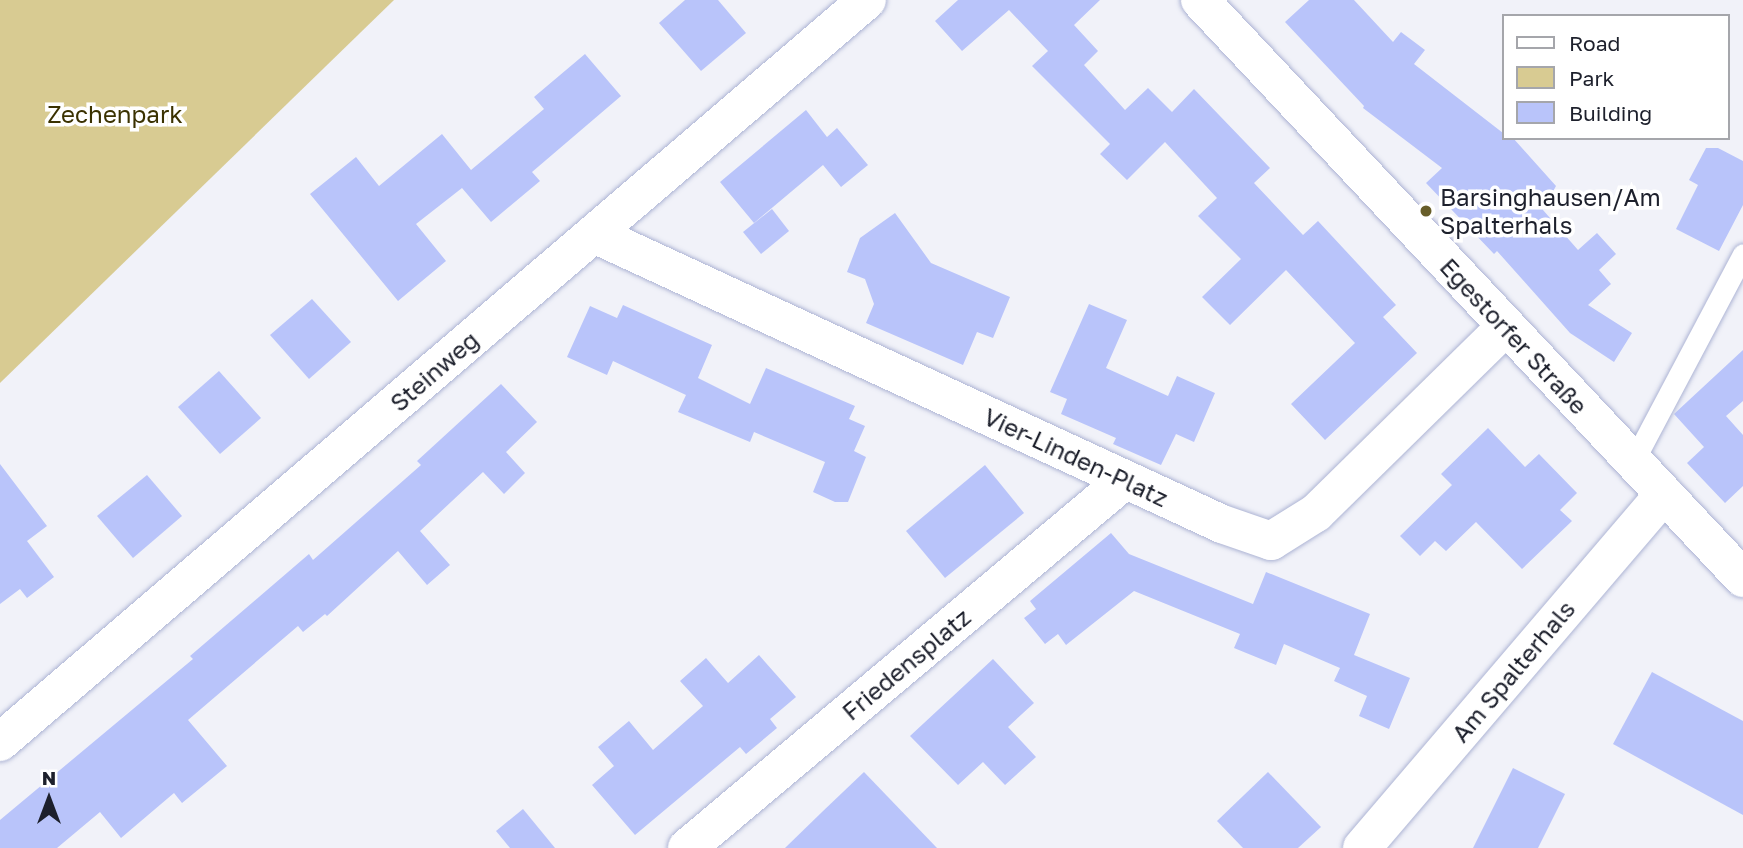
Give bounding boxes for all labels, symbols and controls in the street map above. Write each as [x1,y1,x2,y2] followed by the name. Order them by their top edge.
[1502,14,1729,140] legend
[1569,30,1620,56] text: Road
[1569,65,1614,91] text: Park
[47,100,183,128] park label: Zechenpark
[1569,100,1652,126] text: Building
[1440,183,1661,239] place label: Barsinghausen/Am Spalterhals
[1418,203,1434,219] marker: Barsinghausen/Am Spalterhals
[1434,252,1594,420] street label: Egestorfer Straße
[384,325,484,417] street label: Steinweg
[979,402,1173,512] street label: Vier-Linden-Platz
[1445,594,1581,748] street label: Am Spalterhals
[836,602,976,726] street label: Friedensplatz
[14,764,84,834] north arrow
[42,766,56,789] text: N

